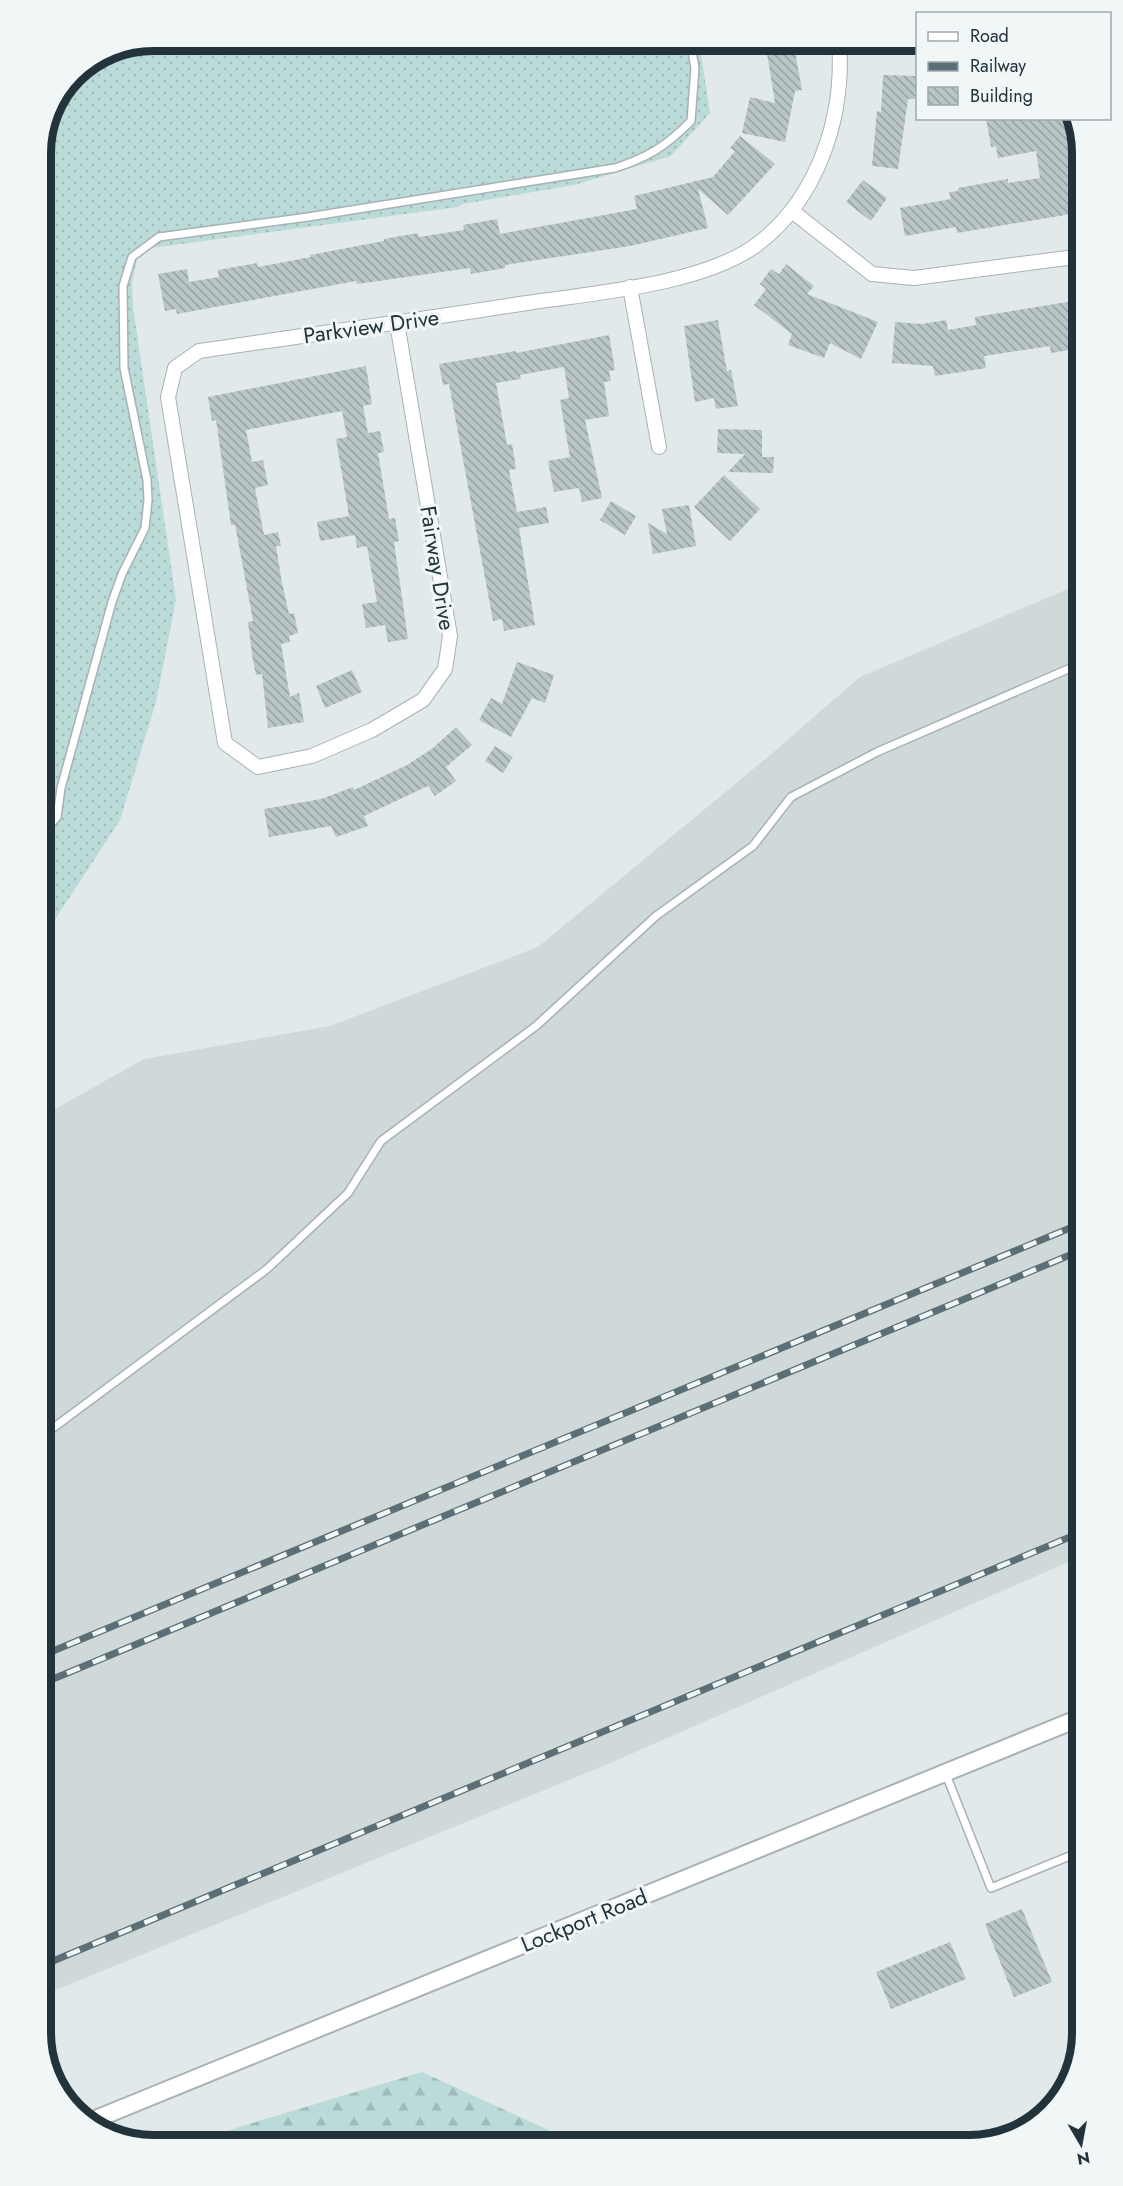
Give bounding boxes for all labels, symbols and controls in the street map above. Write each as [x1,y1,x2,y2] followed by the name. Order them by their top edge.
[916,12,1111,120] legend
[970,23,1009,49] text: Road
[970,53,1026,79] text: Railway
[970,83,1033,109] text: Building
[301,301,441,351] street label: Parkview Drive
[412,504,464,632] street label: Fairway Drive
[516,1880,652,1960] street label: Lockport Road
[1051,2114,1111,2174] north arrow
[1075,2146,1092,2171] text: N

